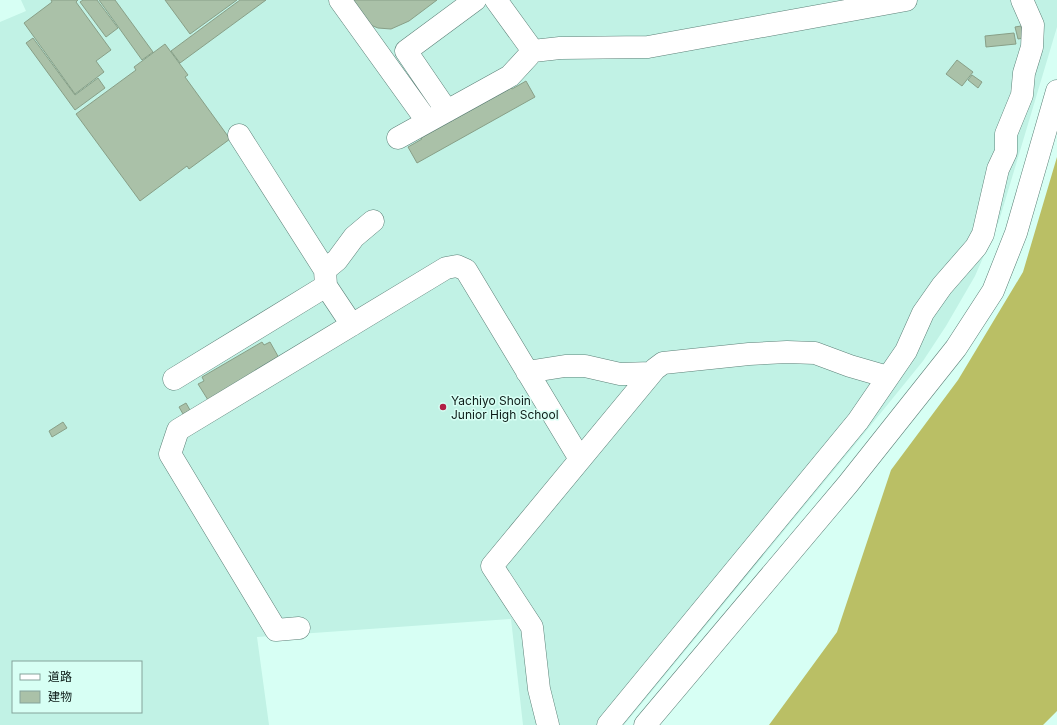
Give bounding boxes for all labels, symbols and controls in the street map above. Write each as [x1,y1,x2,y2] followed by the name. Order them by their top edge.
[451,393,559,422] place label: Yachiyo Shoin Junior High School
[438,402,448,412] marker: Yachiyo Shoin Junior High School
[12,661,142,713] legend
[48,669,72,684] text: 道路
[48,689,72,704] text: 建物

